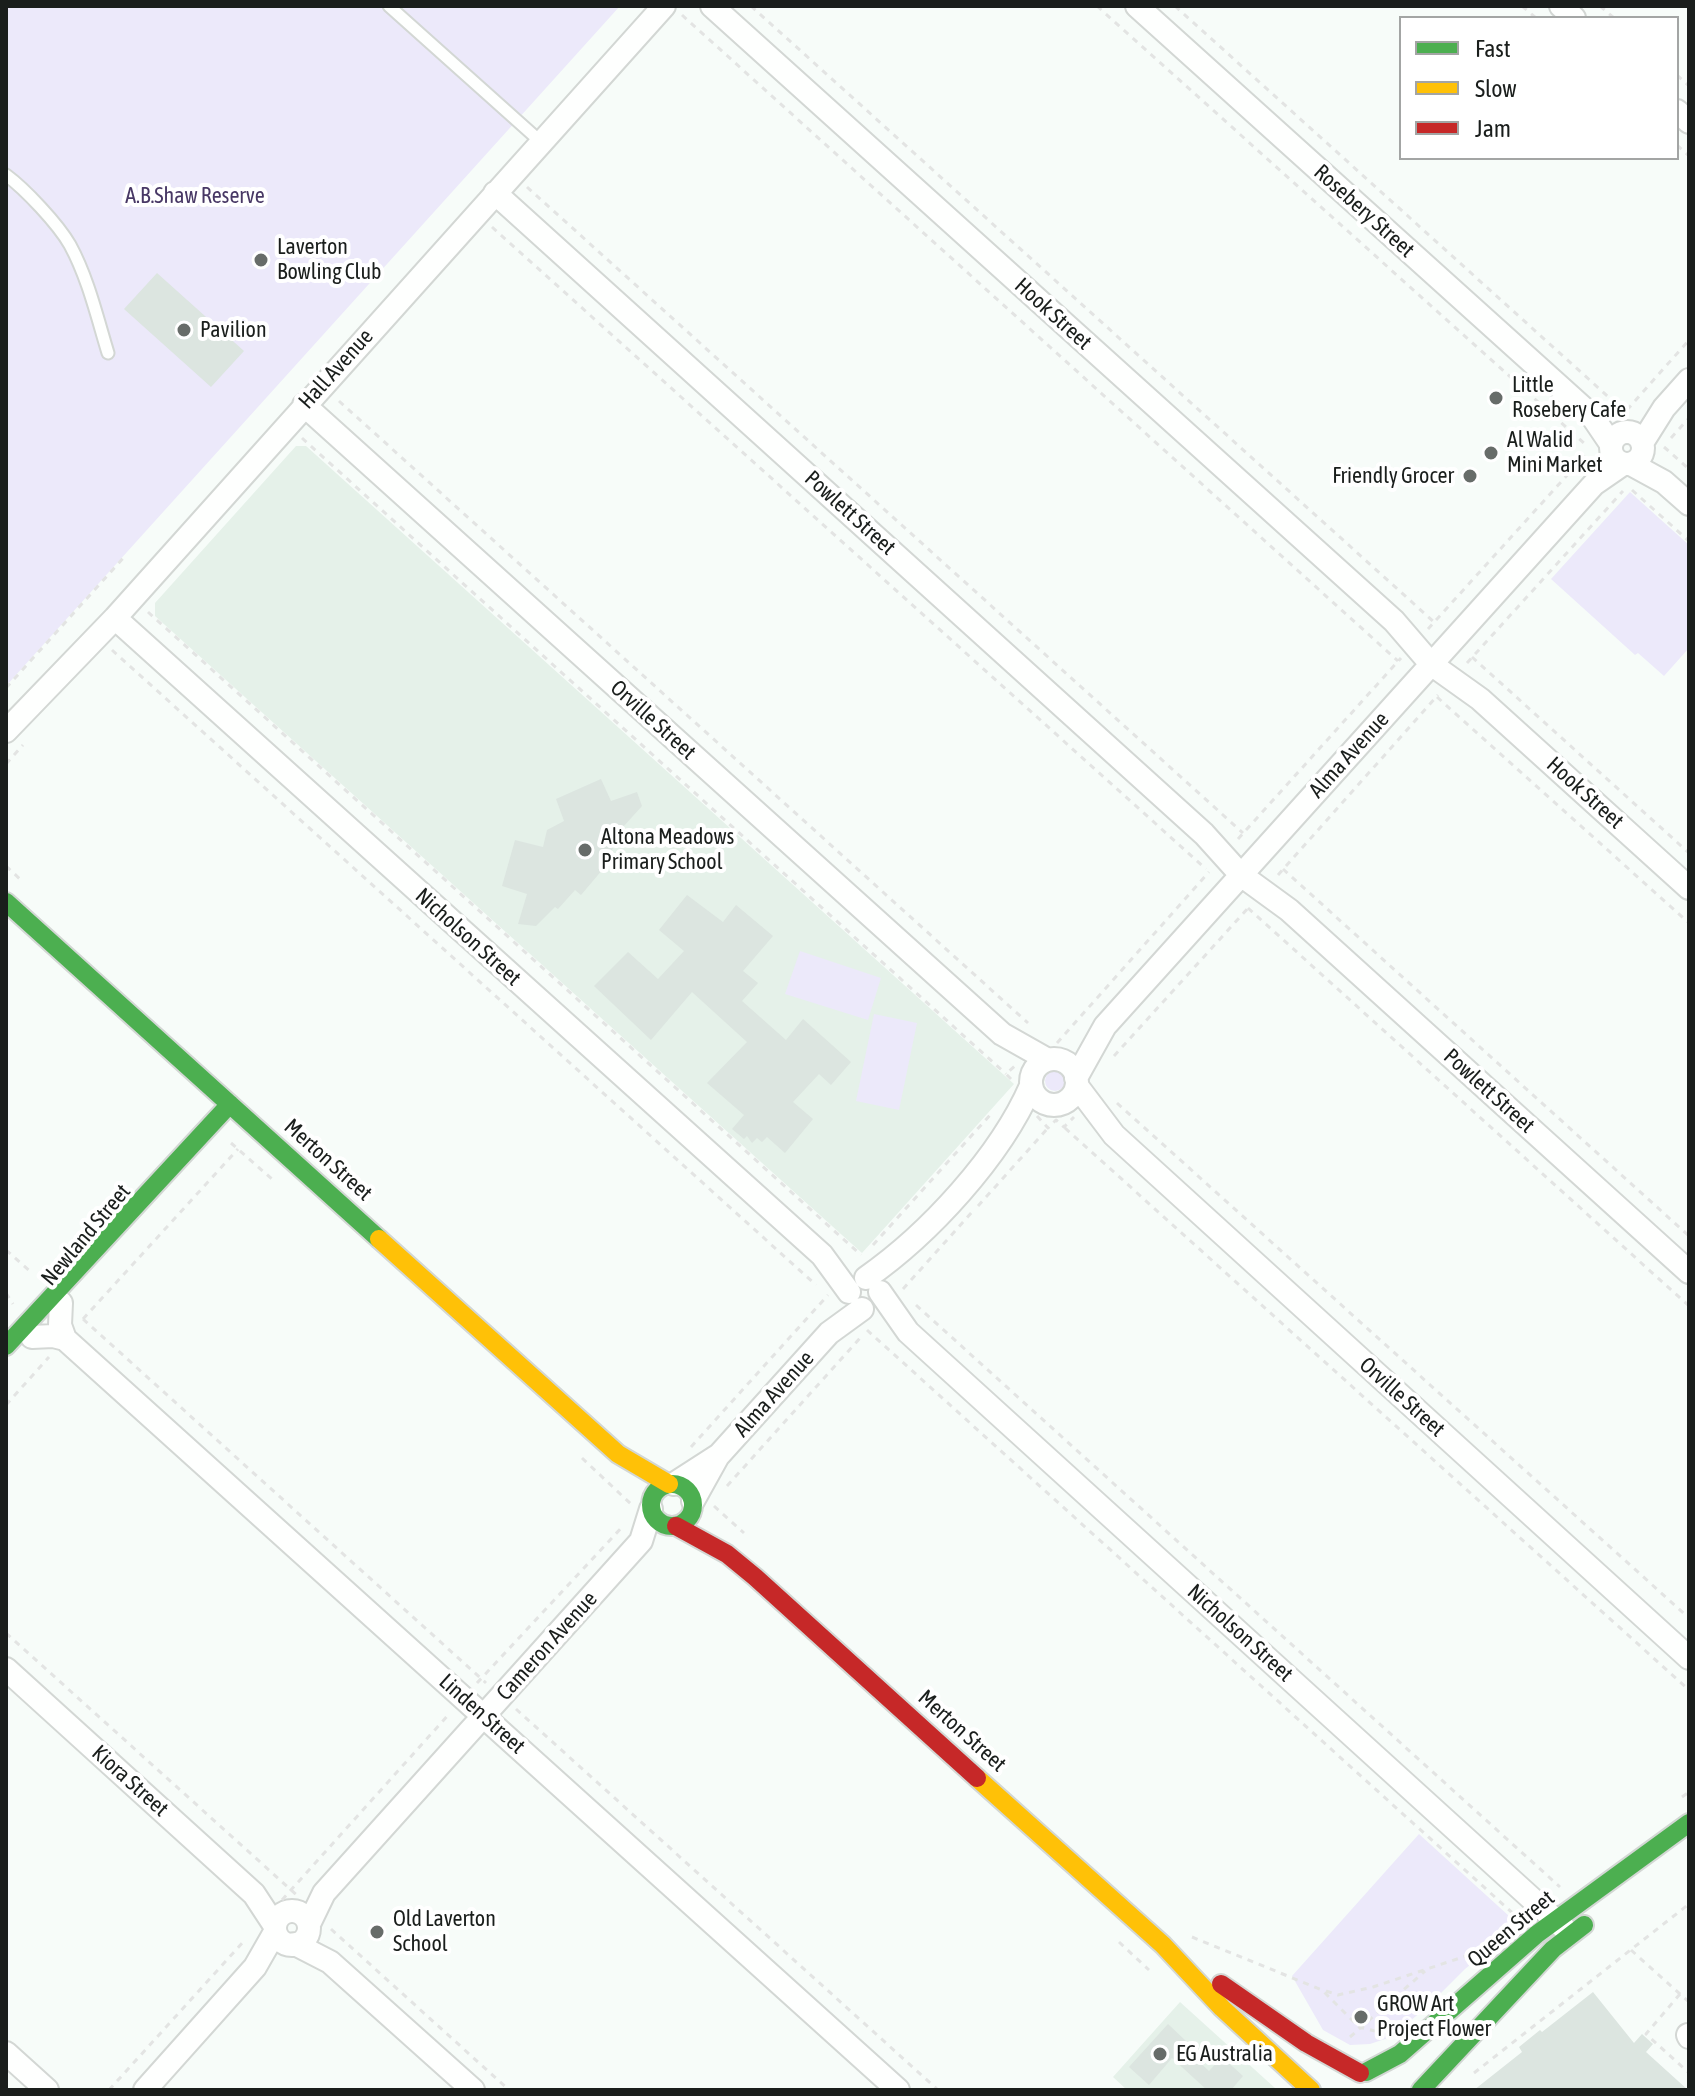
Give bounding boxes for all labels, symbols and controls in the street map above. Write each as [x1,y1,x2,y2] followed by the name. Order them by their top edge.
[1399,16,1679,160] legend
[1475,35,1511,62] text: Fast
[1475,75,1517,102] text: Slow
[1475,115,1511,142] text: Jam
[1308,159,1420,263] street label: Rosebery Street
[125,183,265,209] park label: A.B.Shaw Reserve
[277,234,381,286] place label: Laverton Bowling Club
[252,251,270,269] marker: Laverton Bowling Club
[1009,273,1097,355] street label: Hook Street
[200,317,267,343] place label: Pavilion
[175,321,193,339] marker: Pavilion
[293,324,379,414] street label: Hall Avenue
[1512,372,1626,424] place label: Little Rosebery Cafe
[1487,389,1505,407] marker: Little Rosebery Cafe
[1507,427,1603,478] place label: Al Walid Mini Market
[1482,444,1500,462] marker: Al Walid Mini Market
[1332,463,1454,489] place label: Friendly Grocer
[799,465,901,561] street label: Powlett Street
[1461,467,1479,485] marker: Friendly Grocer
[605,675,701,765] street label: Orville Street
[1304,707,1394,803] street label: Alma Avenue
[1541,752,1629,834] street label: Hook Street
[601,824,734,876] place label: Altona Meadows Primary School
[576,841,594,859] marker: Altona Meadows Primary School
[410,883,526,991] street label: Nicholson Street
[1438,1043,1540,1139] street label: Powlett Street
[279,1114,377,1206] street label: Merton Street
[36,1179,136,1291] street label: Newland Street
[729,1346,819,1442] street label: Alma Avenue
[1354,1352,1450,1442] street label: Orville Street
[1182,1579,1298,1687] street label: Nicholson Street
[491,1586,603,1706] street label: Cameron Avenue
[434,1669,530,1759] street label: Linden Street
[913,1685,1011,1777] street label: Merton Street
[86,1740,174,1822] street label: Kiora Street
[1462,1885,1560,1973] street label: Queen Street
[393,1906,496,1958] place label: Old Laverton School
[368,1923,386,1941] marker: Old Laverton School
[1377,1991,1491,2042] place label: GROW Art Project Flower
[1352,2008,1370,2026] marker: GROW Art Project Flower
[1176,2041,1273,2067] place label: EG Australia
[1151,2045,1169,2063] marker: EG Australia

